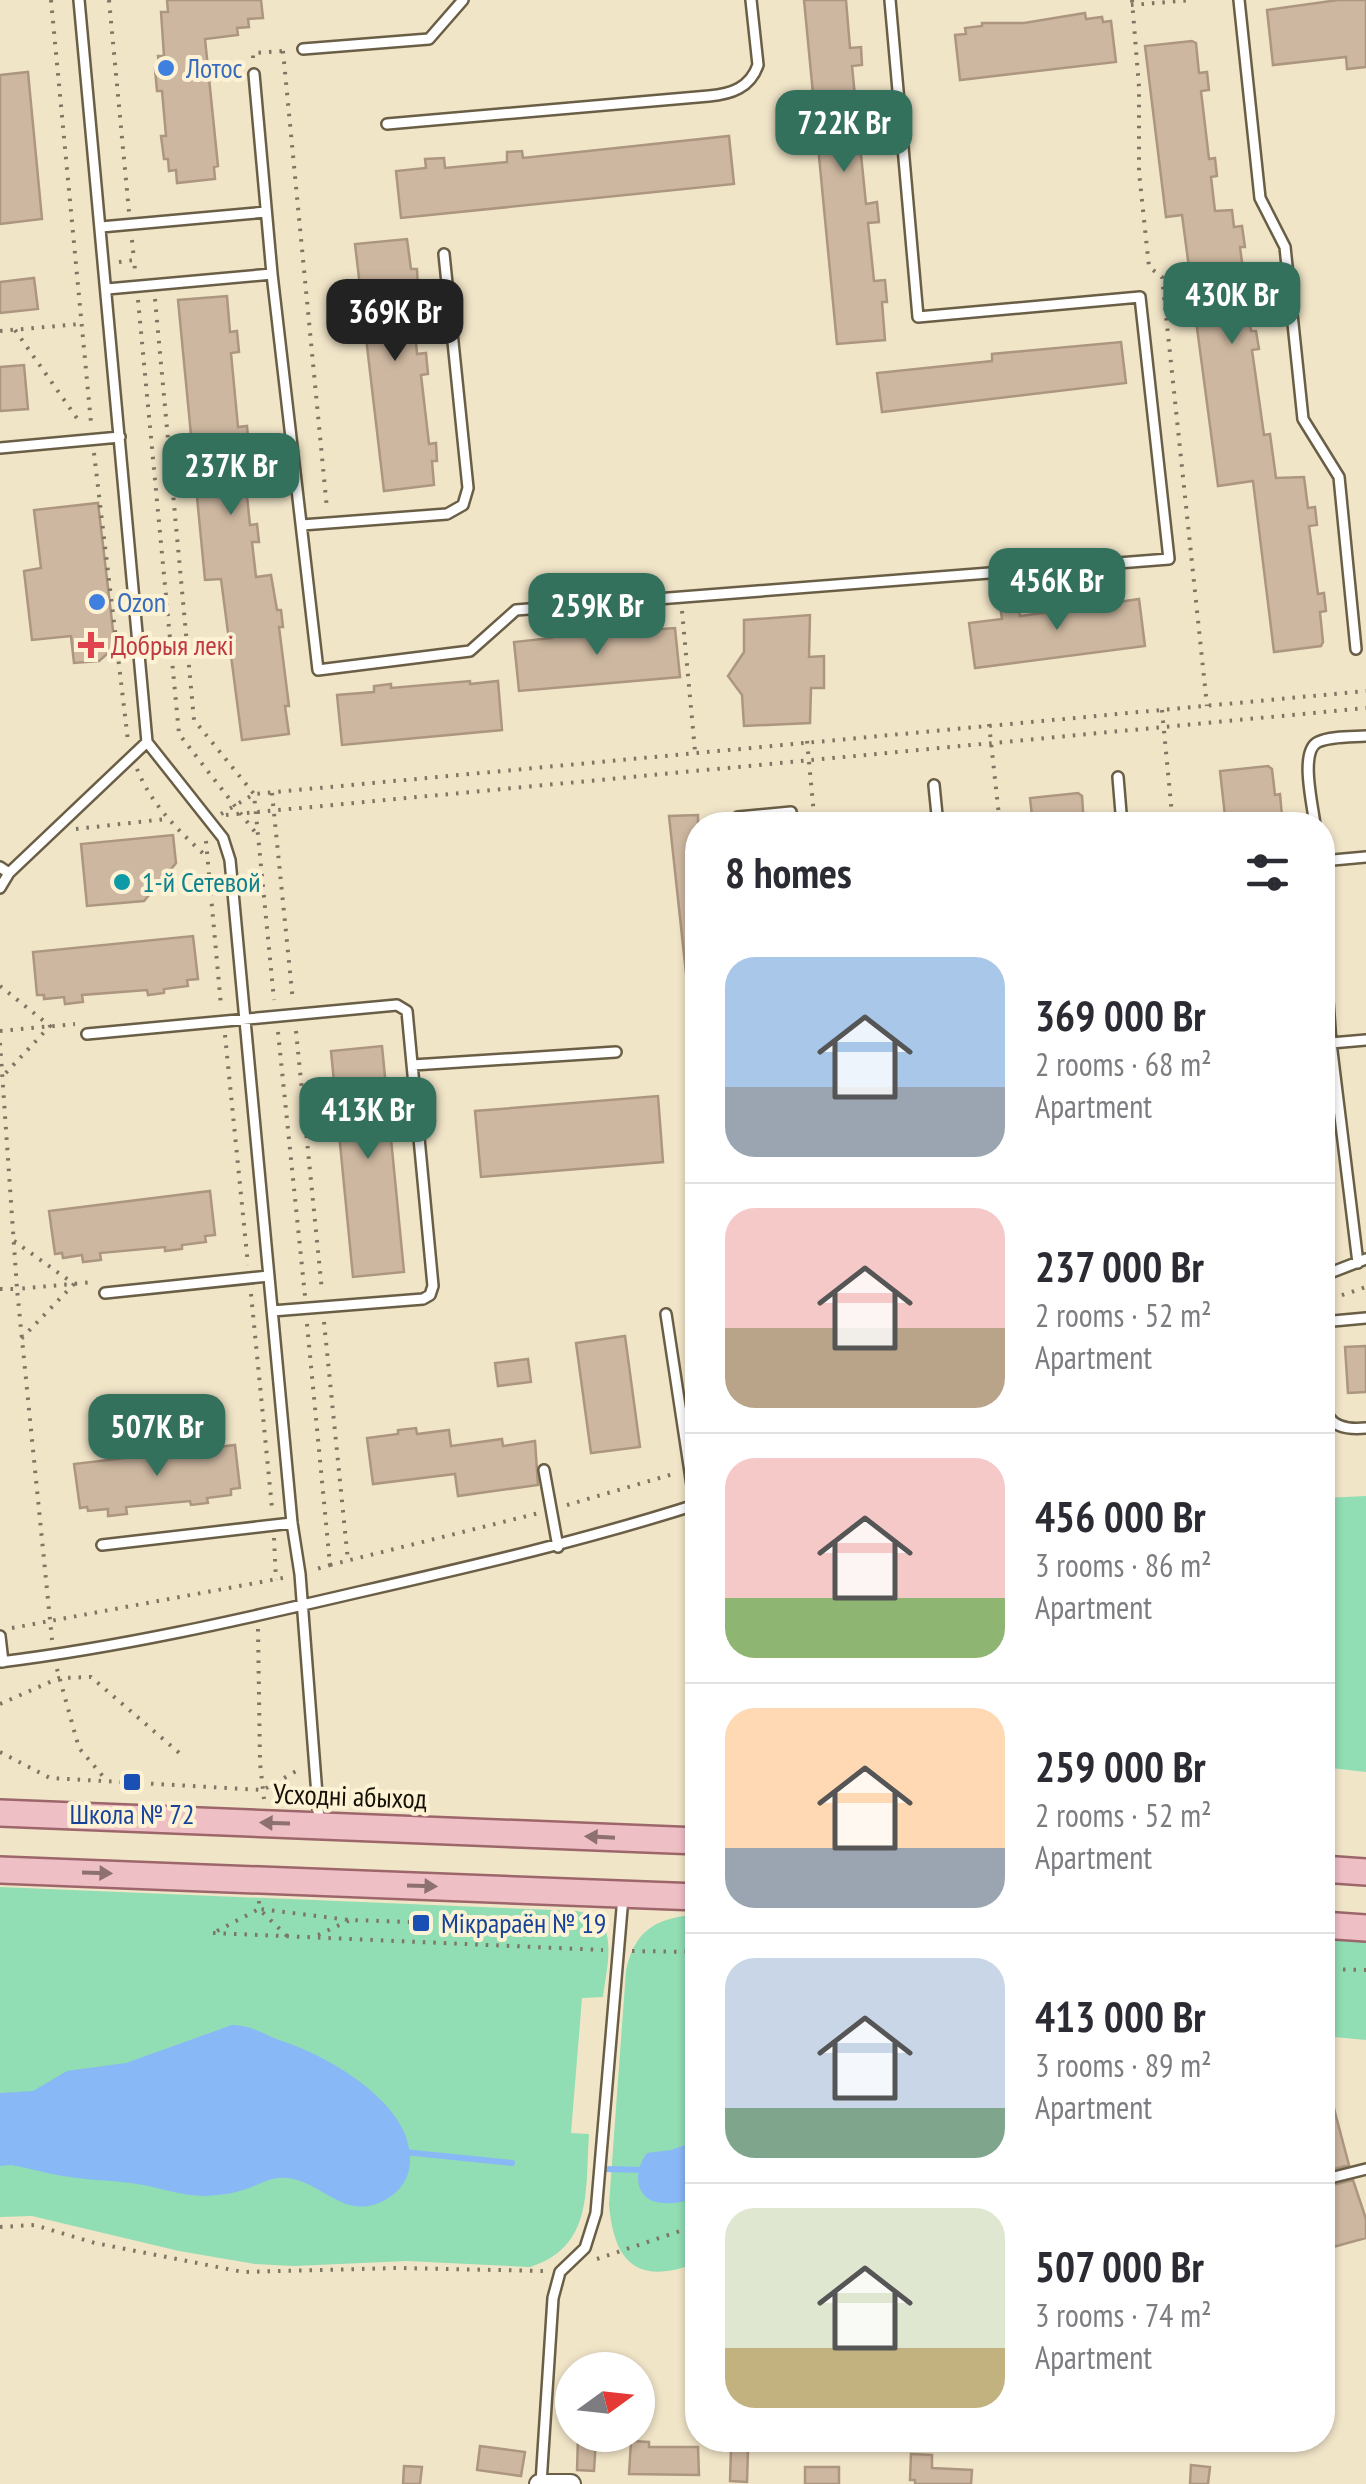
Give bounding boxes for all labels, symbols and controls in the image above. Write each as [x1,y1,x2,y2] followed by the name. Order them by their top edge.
[185,49,243,86] place label: Лотос
[155,57,177,79] marker: Лотос
[752,90,936,175] pin: 722K Br
[797,101,891,143] text: 722K Br
[1140,262,1324,347] pin: 430K Br
[1185,273,1279,315] text: 430K Br
[303,279,487,364] pin: 369K Br
[348,290,442,332] text: 369K Br
[139,433,323,518] pin: 237K Br
[184,444,278,486] text: 237K Br
[965,548,1149,633] pin: 456K Br
[1010,559,1104,601] text: 456K Br
[505,573,689,658] pin: 259K Br
[117,583,166,620] place label: Ozon
[550,584,644,626] text: 259K Br
[86,591,108,613] marker: Ozon
[111,626,234,663] place label: Добрыя лекі
[80,634,102,656] marker: Добрыя лекі
[725,845,852,900] text: 8 homes
[1240,845,1295,900] icon: filters
[142,863,260,900] place label: 1-й Сетевой
[111,871,133,893] marker: 1-й Сетевой
[1035,988,1206,1043] text: 369 000 Br
[805,997,925,1117] icon: home
[1035,1043,1212,1085] text: 2 rooms · 68 m²
[276,1077,460,1162] pin: 413K Br
[1035,1085,1152,1127] text: Apartment
[321,1088,415,1130] text: 413K Br
[1035,1239,1204,1294] text: 237 000 Br
[805,1248,925,1368] icon: home
[1035,1294,1212,1336] text: 2 rooms · 52 m²
[1035,1336,1152,1378] text: Apartment
[65,1394,249,1479] pin: 507K Br
[110,1405,204,1447] text: 507K Br
[1035,1489,1206,1544] text: 456 000 Br
[805,1498,925,1618] icon: home
[1035,1544,1212,1586] text: 3 rooms · 86 m²
[1035,1586,1152,1628] text: Apartment
[1035,1739,1206,1794] text: 259 000 Br
[805,1748,925,1868] icon: home
[121,1771,143,1793] marker: Школа № 72
[272,1774,428,1817] street label: Усходні абыход
[1035,1794,1212,1836] text: 2 rooms · 52 m²
[69,1795,195,1832] place label: Школа № 72
[259,1815,291,1831] one-way arrow
[584,1828,616,1844] one-way arrow
[1035,1836,1152,1878] text: Apartment
[82,1866,114,1882] one-way arrow
[407,1878,439,1894] one-way arrow
[441,1904,606,1941] place label: Мікрараён № 19
[410,1912,432,1934] marker: Мікрараён № 19
[1035,1989,1206,2044] text: 413 000 Br
[805,1998,925,2118] icon: home
[1035,2044,1212,2086] text: 3 rooms · 89 m²
[1035,2086,1152,2128] text: Apartment
[1035,2239,1204,2294] text: 507 000 Br
[805,2248,925,2368] icon: home
[1035,2294,1212,2336] text: 3 rooms · 74 m²
[1035,2336,1152,2378] text: Apartment
[555,2352,655,2452] north arrow
[555,2352,655,2452] map controls

